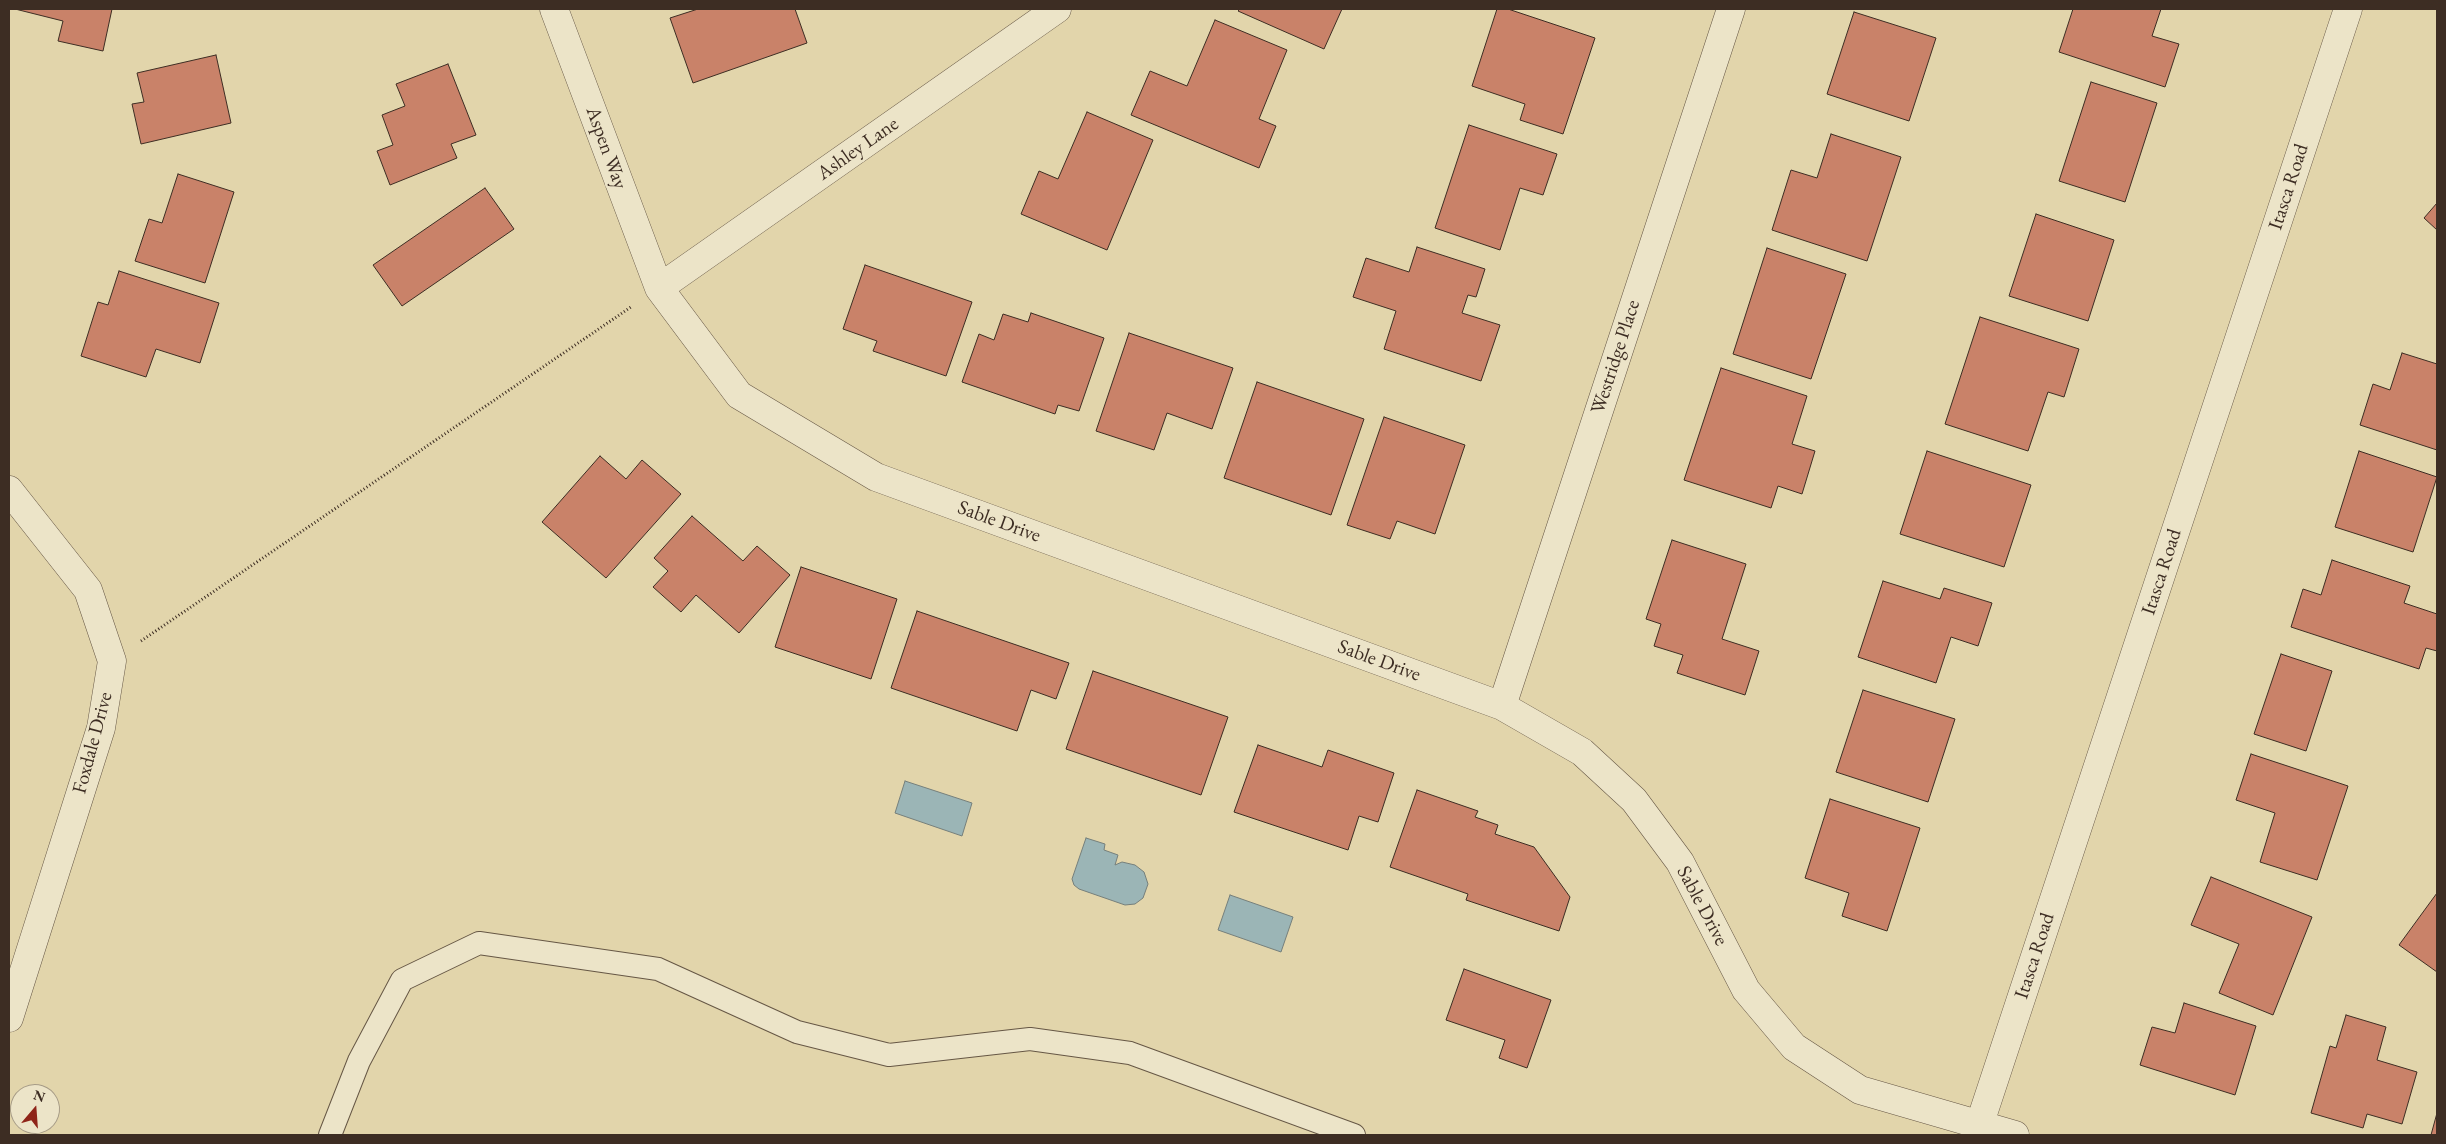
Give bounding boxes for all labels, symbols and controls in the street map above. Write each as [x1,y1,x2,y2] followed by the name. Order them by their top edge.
[580,104,632,192] street label: Aspen Way
[813,112,903,186] street label: Ashley Lane
[2264,141,2314,233] street label: Itasca Road
[1586,297,1646,417] street label: Westridge Place
[954,496,1044,548] street label: Sable Drive
[2137,526,2187,618] street label: Itasca Road
[1334,635,1424,687] street label: Sable Drive
[68,689,118,797] street label: Foxdale Drive
[1671,862,1733,950] street label: Sable Drive
[2010,910,2060,1002] street label: Itasca Road
[10,1084,60,1134] north arrow
[31,1085,47,1106] text: N

